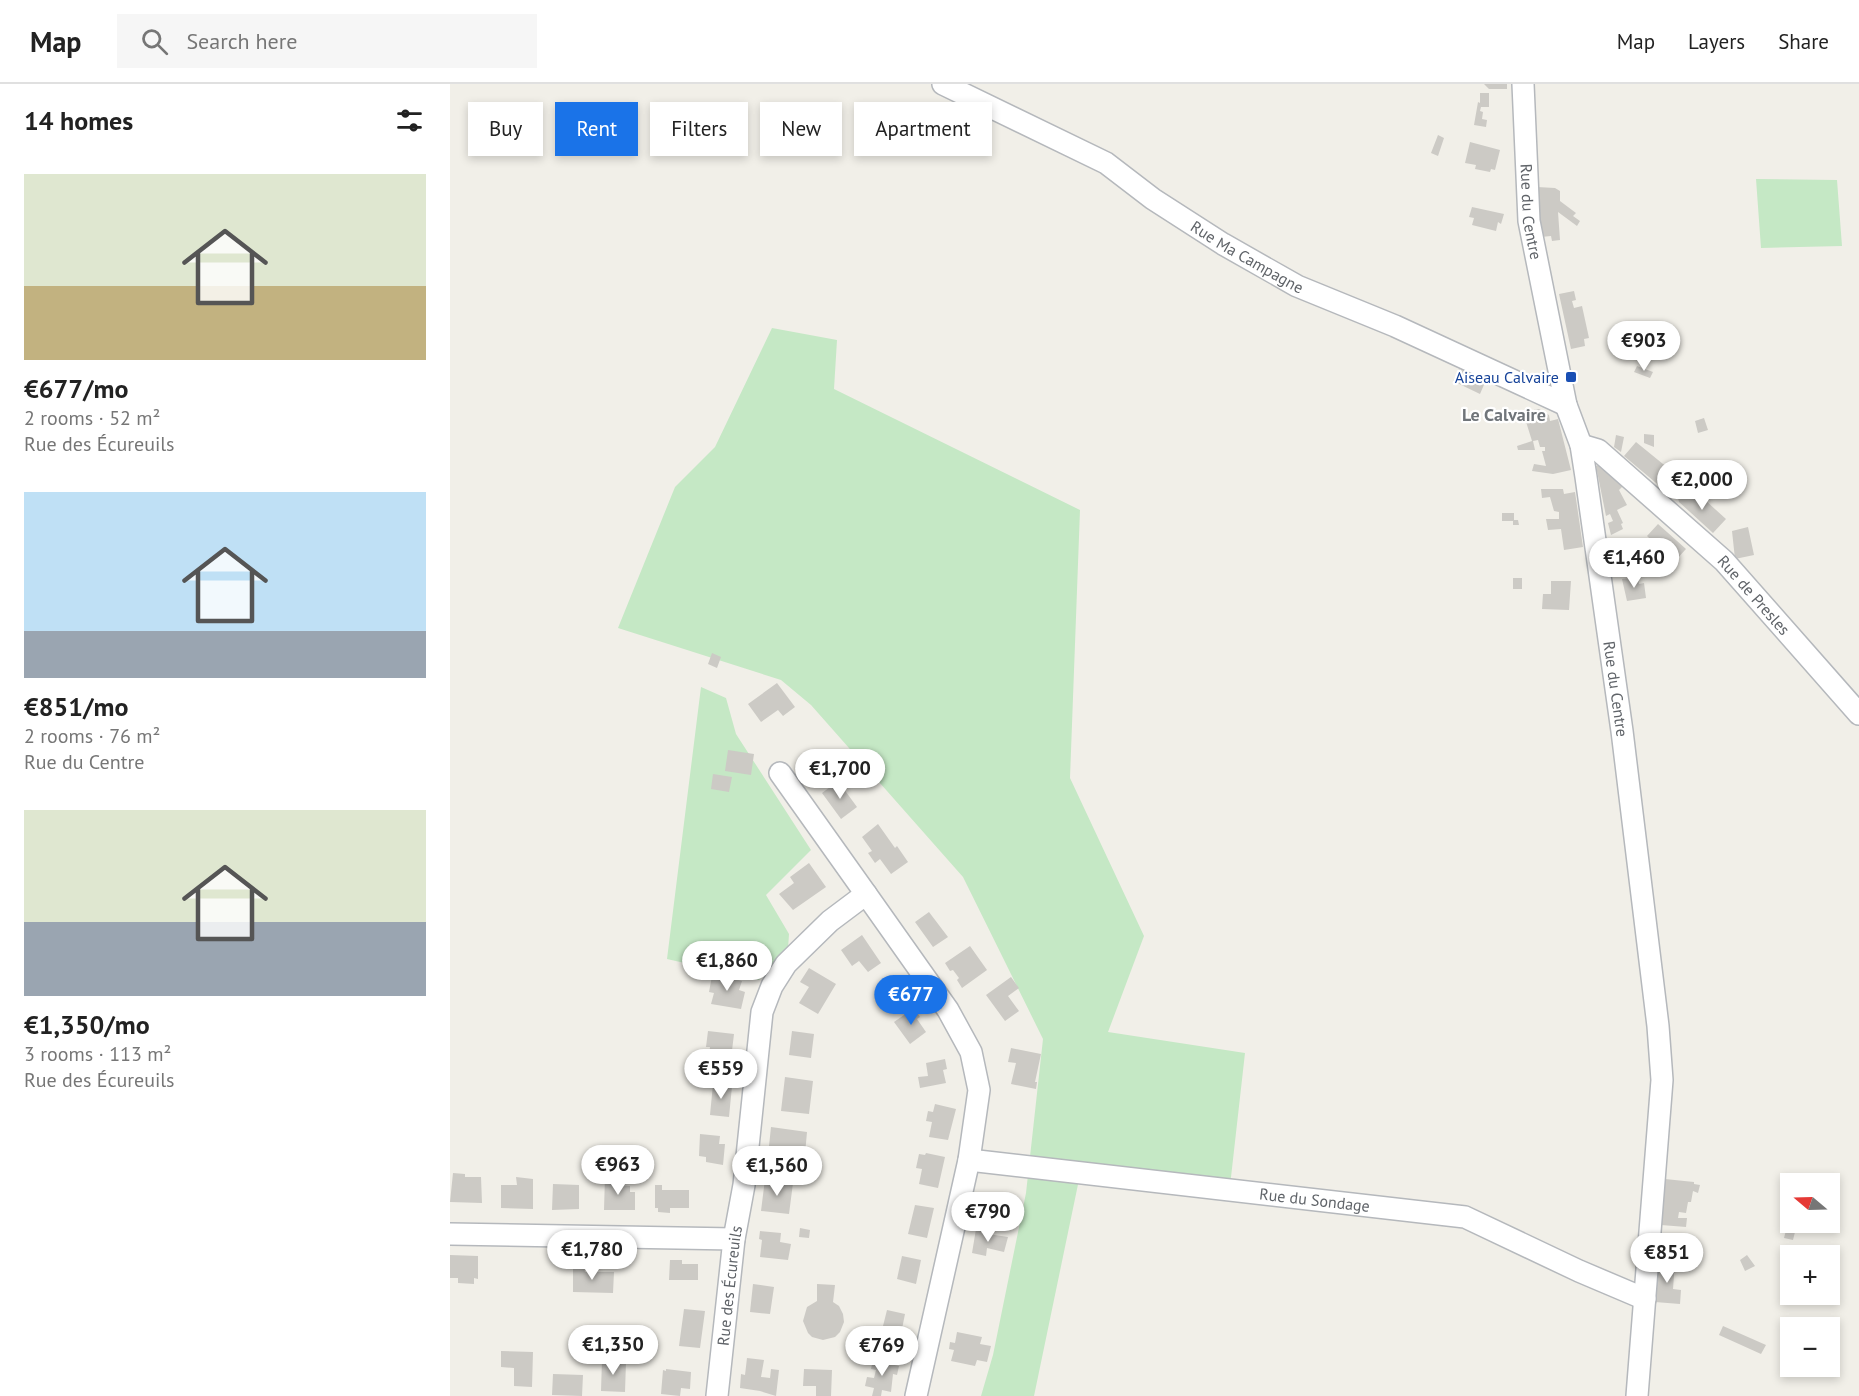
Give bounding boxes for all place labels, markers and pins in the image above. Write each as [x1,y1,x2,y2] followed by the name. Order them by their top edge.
[1608,321,1680,372] pin: €903
[1455,367,1559,387] place label: Aiseau Calvaire
[1564,370,1578,384] marker: Aiseau Calvaire
[1653,460,1751,511] pin: €2,000
[1585,538,1683,589] pin: €1,460
[791,749,889,800] pin: €1,700
[678,941,776,992] pin: €1,860
[875,975,947,1026] pin: €677
[685,1049,757,1100] pin: €559
[582,1145,654,1196] pin: €963
[728,1146,826,1197] pin: €1,560
[952,1192,1024,1243] pin: €790
[543,1230,641,1281] pin: €1,780
[1631,1233,1703,1284] pin: €851
[564,1325,662,1376] pin: €1,350
[846,1326,918,1377] pin: €769

